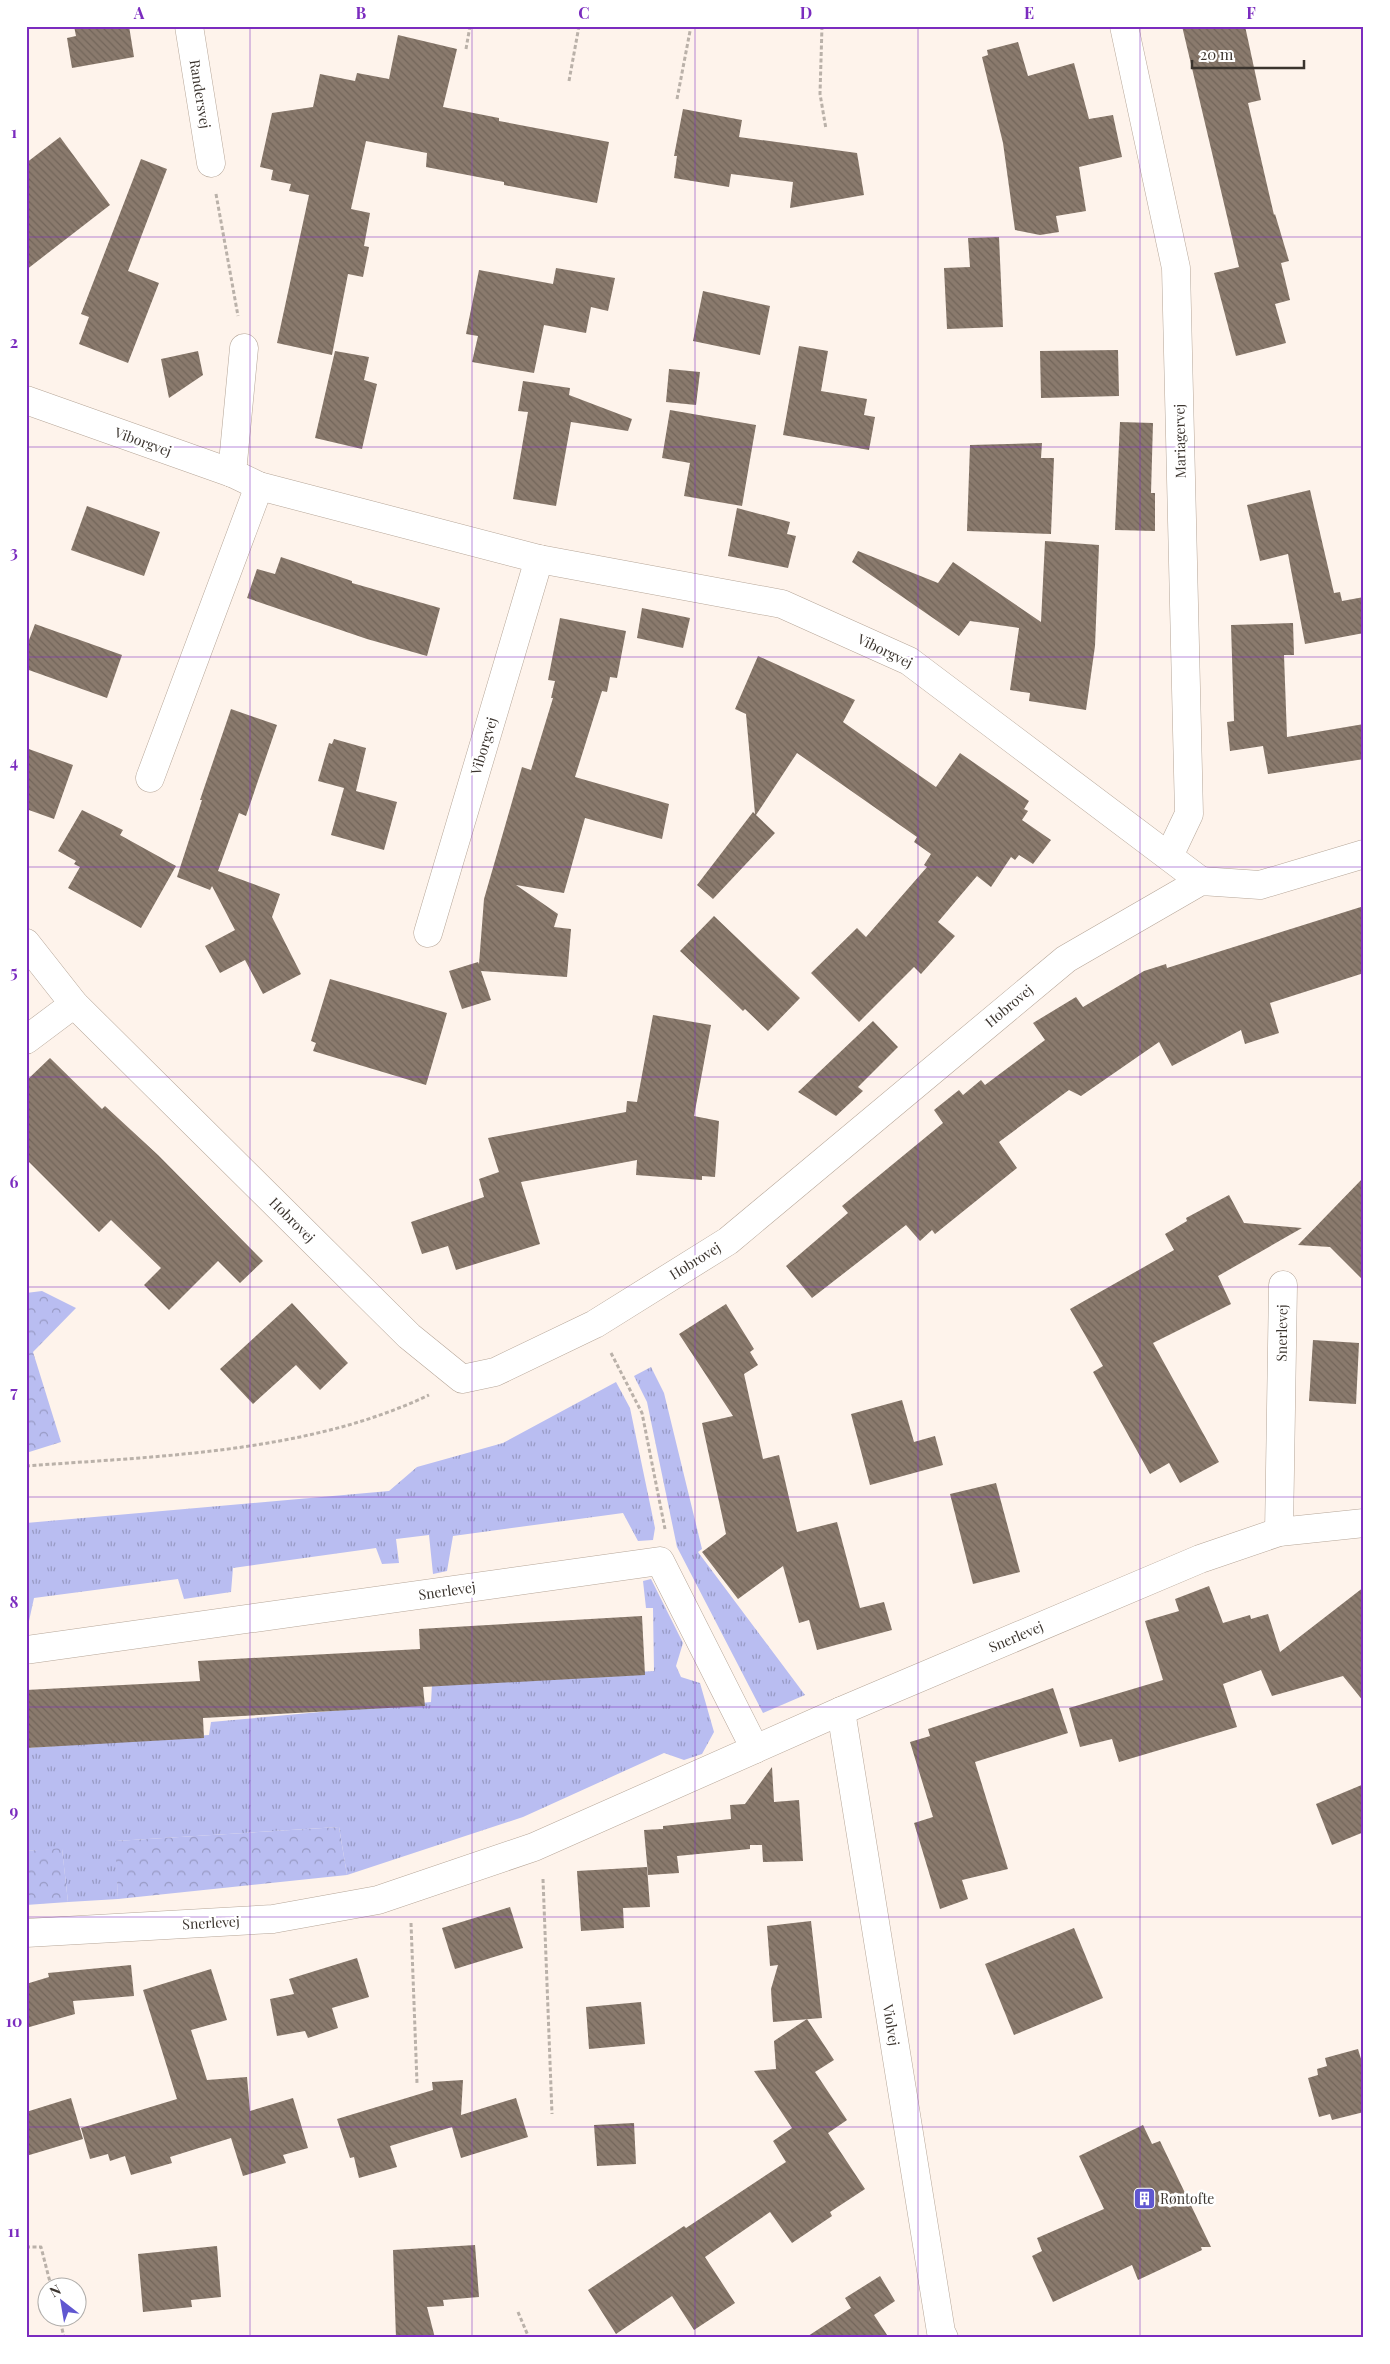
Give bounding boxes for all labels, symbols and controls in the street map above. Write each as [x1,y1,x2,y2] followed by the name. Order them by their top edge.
[133,2,145,23] text: A
[356,2,367,23] text: B
[578,2,590,23] text: C
[800,2,812,23] text: D
[1024,2,1034,23] text: E
[1246,2,1256,23] text: F
[1192,38,1305,70] scale bar
[1200,44,1234,64] text: 20 m
[186,58,215,130] street label: Randersvej
[11,121,17,142] text: 1
[10,331,18,352] text: 2
[1169,404,1190,478] street label: Mariagervej
[111,422,174,461] street label: Viborgvej
[10,541,18,562] text: 3
[854,629,916,672] street label: Viborgvej
[466,715,501,778] street label: Viborgvej
[10,751,18,772] text: 4
[10,961,18,982] text: 5
[981,980,1037,1031] street label: Hobrovej
[10,1171,19,1192] text: 6
[265,1193,319,1247] street label: Hobrovej
[666,1237,724,1284] street label: Hobrovej
[1272,1304,1291,1362] street label: Snerlevej
[10,1381,18,1402] text: 7
[417,1577,477,1604] street label: Snerlevej
[10,1591,19,1612] text: 8
[986,1617,1046,1656] street label: Snerlevej
[10,1800,19,1821] text: 9
[182,1912,240,1933] street label: Snerlevej
[879,2002,904,2047] street label: Violvej
[6,2010,22,2031] text: 10
[1132,2187,1156,2211] building icon: Røntofte
[1160,2189,1214,2208] place label: Røntofte
[8,2220,20,2241] text: 11
[38,2276,88,2326] north arrow
[46,2280,64,2301] text: N

